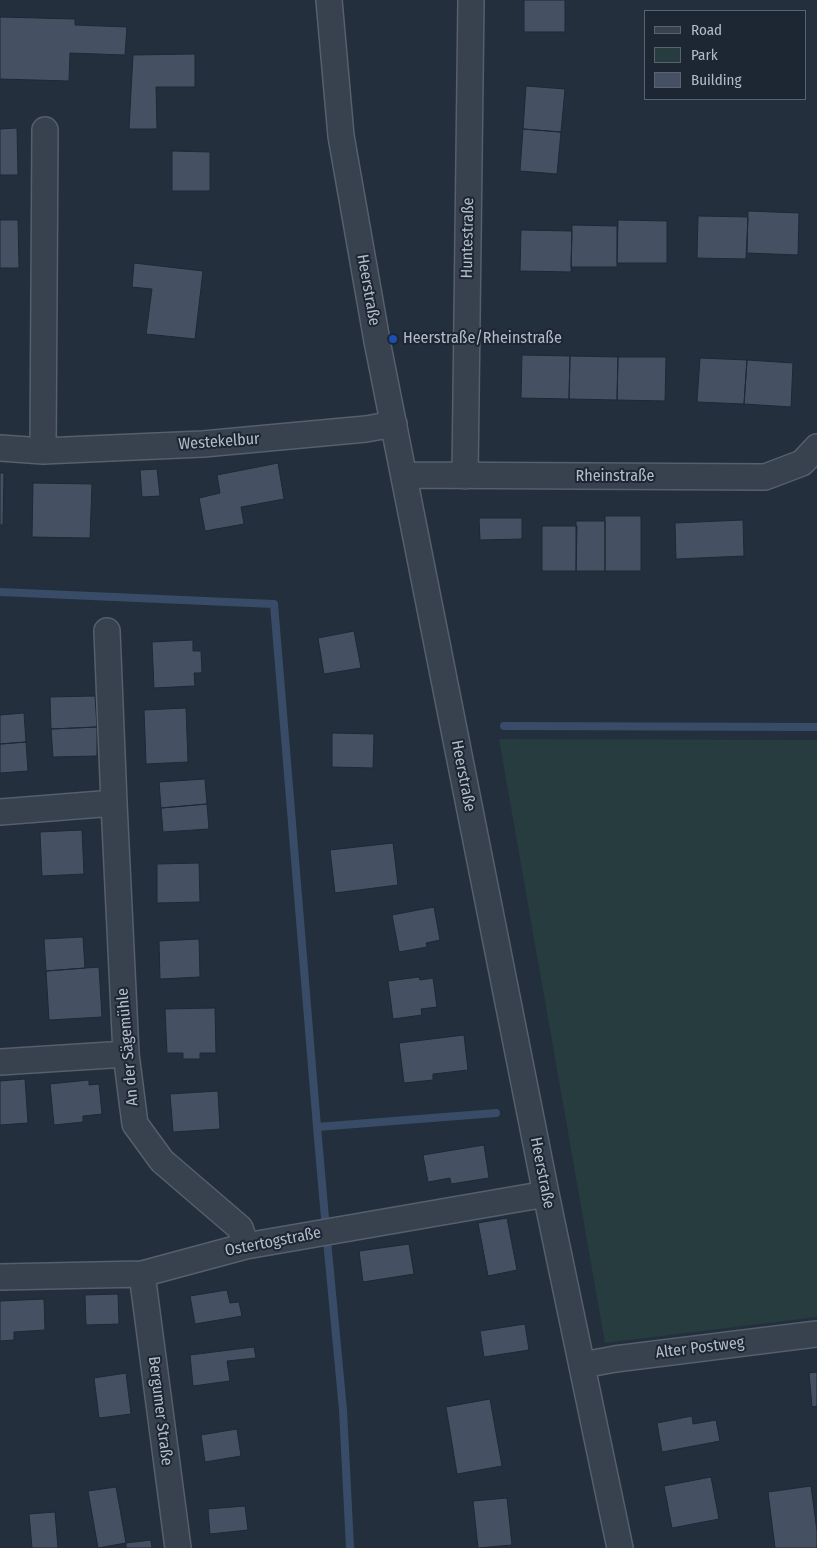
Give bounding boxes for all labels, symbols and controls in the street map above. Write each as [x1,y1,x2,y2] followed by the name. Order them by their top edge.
[644,10,807,100] legend
[691,21,722,39] text: Road
[691,46,718,64] text: Park
[691,71,742,89] text: Building
[458,197,478,279] street label: Huntestraße
[352,253,384,327] street label: Heerstraße
[403,329,562,349] place label: Heerstraße/Rheinstraße
[387,333,399,345] marker: Heerstraße/Rheinstraße
[178,430,260,454] street label: Westekelbur
[576,467,654,487] street label: Rheinstraße
[447,739,479,813] street label: Heerstraße
[113,987,143,1107] street label: An der Sägemühle
[526,1136,558,1210] street label: Heerstraße
[223,1223,323,1261] street label: Ostertogstraße
[655,1333,745,1363] street label: Alter Postweg
[144,1355,176,1467] street label: Bergumer Straße

